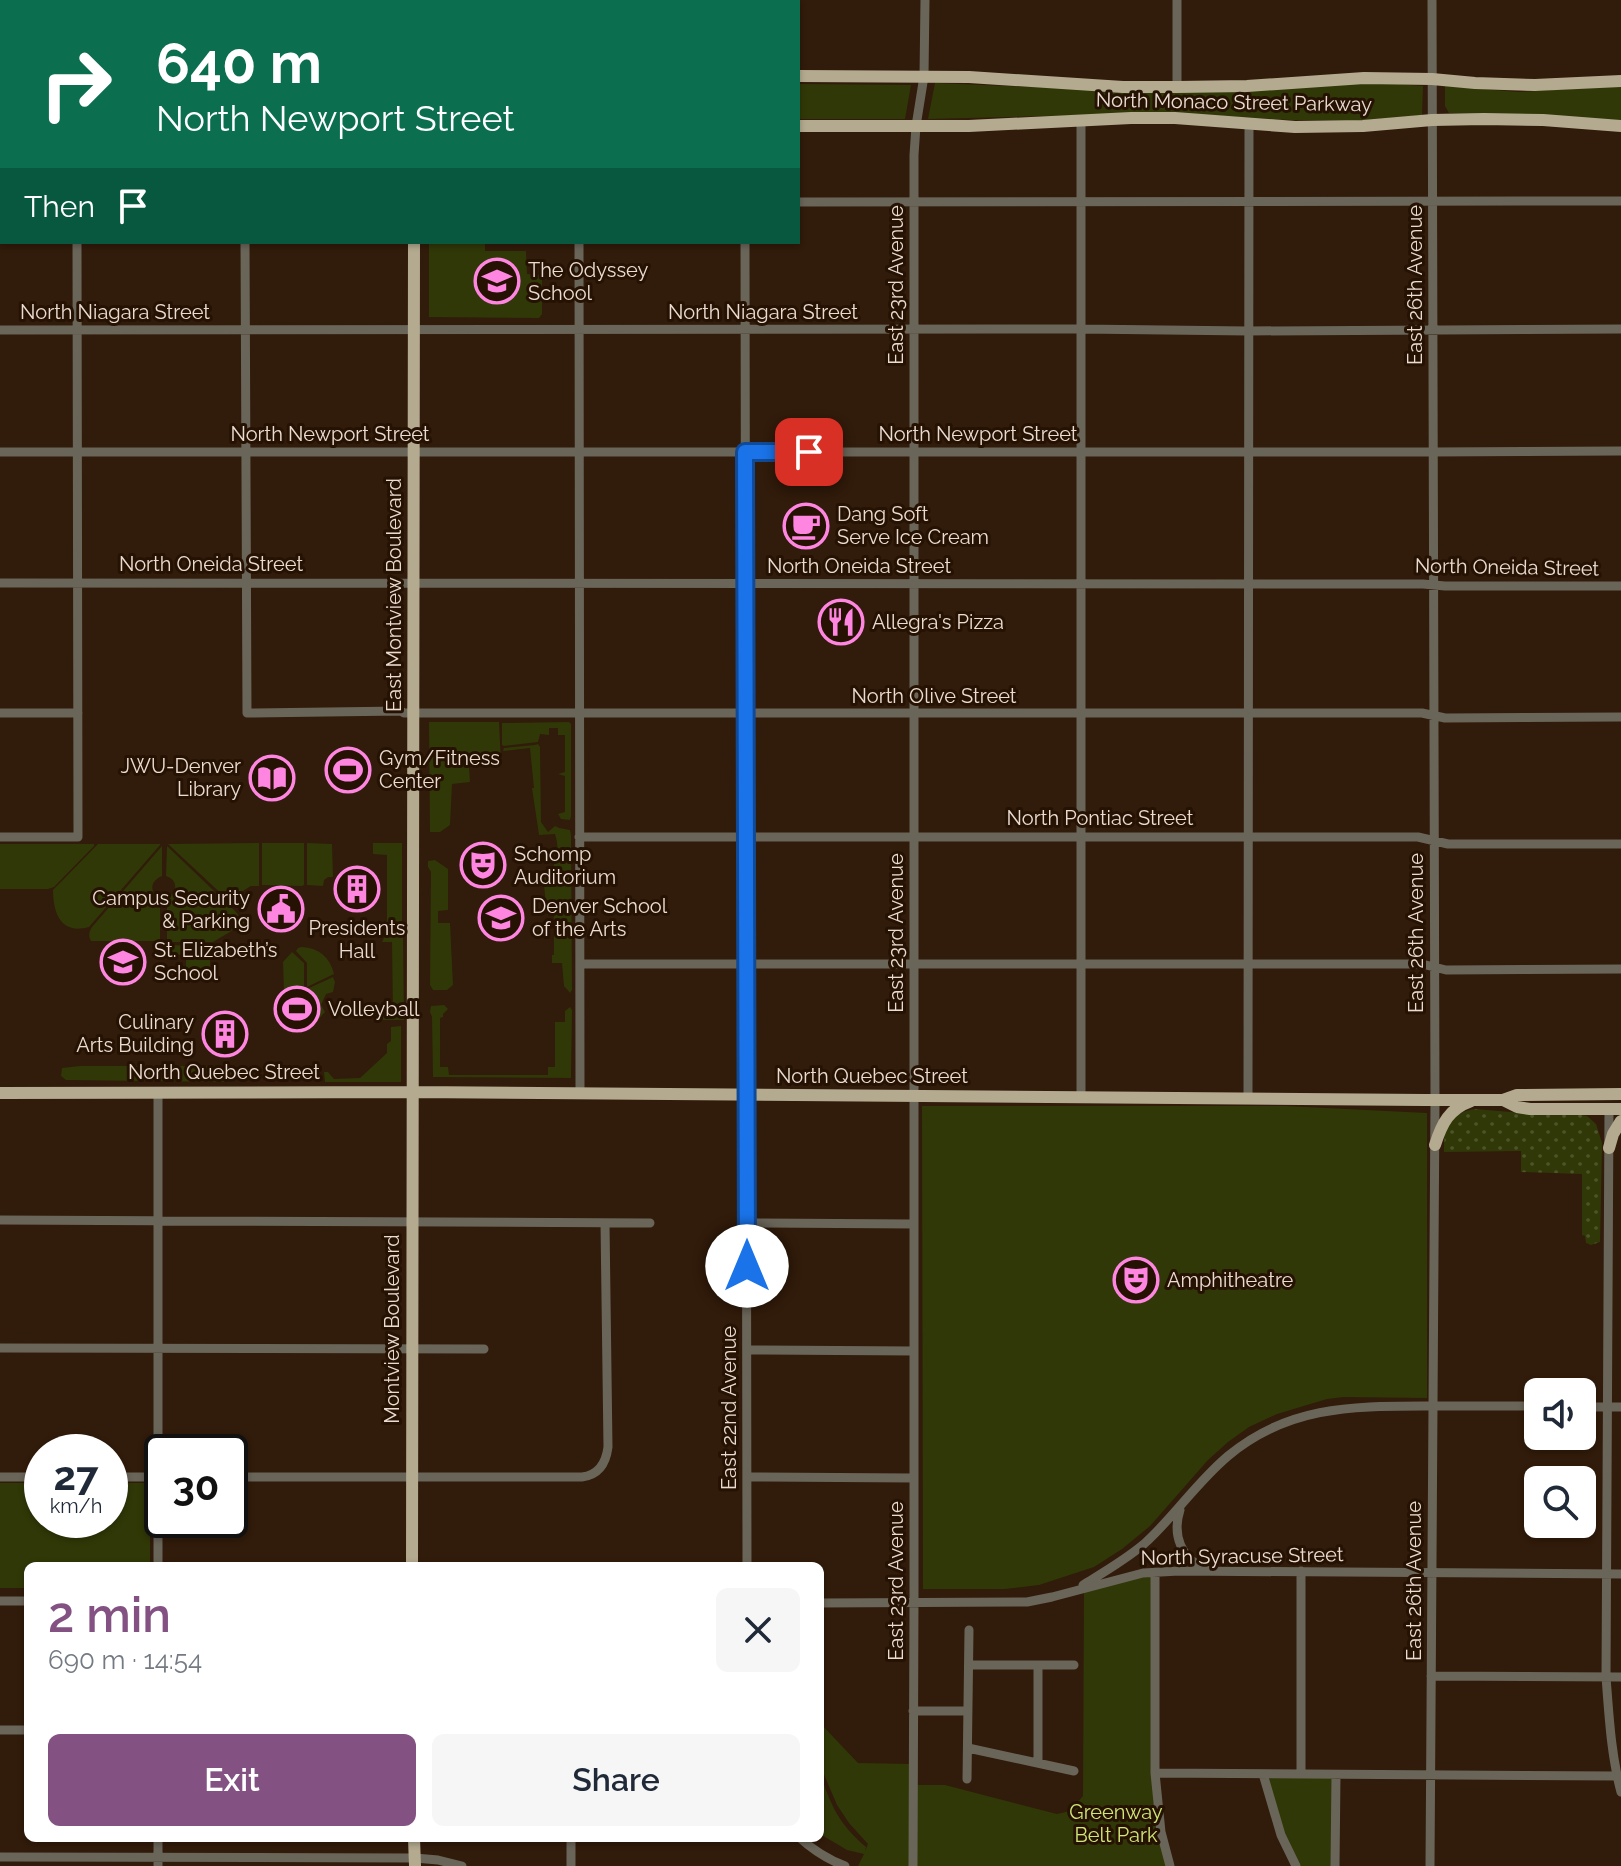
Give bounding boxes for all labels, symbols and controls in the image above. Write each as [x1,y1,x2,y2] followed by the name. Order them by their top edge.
[156,30,322,96] text: 640 m
[24,32,128,136] icon: right
[1096,88,1372,116] street label: North Monaco Street Parkway
[156,97,514,139] text: North Newport Street
[111,184,155,228] icon: arrive
[24,189,95,224] text: Then
[884,205,908,365] street label: East 23rd Avenue
[1403,205,1427,365] street label: East 26th Avenue
[473,257,521,305] school or university icon: The Odyssey School
[528,258,648,305] place label: The Odyssey School
[20,300,210,324] street label: North Niagara Street
[668,300,858,324] street label: North Niagara Street
[775,418,843,486] pin
[230,422,430,446] street label: North Newport Street
[878,422,1078,446] street label: North Newport Street
[787,430,831,474] icon: arrive
[382,478,406,712] street label: East Montview Boulevard
[782,502,830,550] cafe icon: Dang Soft Serve Ice Cream
[837,502,989,549] place label: Dang Soft Serve Ice Cream
[119,552,303,576] street label: North Oneida Street
[1415,553,1600,581] street label: North Oneida Street
[767,554,951,578] street label: North Oneida Street
[817,598,865,646] restaurant icon: Allegra's Pizza
[872,610,1004,634] place label: Allegra's Pizza
[851,684,1017,708] street label: North Olive Street
[324,746,372,794] sports icon: Gym/Fitness Center
[379,746,500,793] place label: Gym/Fitness Center
[120,754,241,801] place label: JWU-Denver Library
[248,754,296,802] library icon: JWU-Denver Library
[1007,806,1194,830] street label: North Pontiac Street
[459,841,507,889] theatre icon: Schomp Auditorium
[514,842,616,889] place label: Schomp Auditorium
[884,853,908,1013] street label: East 23rd Avenue
[1404,853,1428,1013] street label: East 26th Avenue
[333,865,381,913] building icon: Presidents Hall
[257,885,305,933] public building icon: Campus Security & Parking
[92,886,250,933] place label: Campus Security & Parking
[477,894,525,942] school or university icon: Denver School of the Arts
[532,894,668,941] place label: Denver School of the Arts
[309,916,406,963] place label: Presidents Hall
[99,938,147,986] school or university icon: St. Elizabeth’s School
[154,938,277,985] place label: St. Elizabeth’s School
[273,985,321,1033] sports icon: Volleyball
[328,997,420,1021] place label: Volleyball
[76,1010,194,1057] place label: Culinary Arts Building
[201,1010,249,1058] building icon: Culinary Arts Building
[128,1060,320,1084] street label: North Quebec Street
[776,1064,968,1088] street label: North Quebec Street
[705,1224,789,1308] position arrow
[380,1234,404,1424] street label: Montview Boulevard
[1112,1256,1160,1304] theatre icon: Amphitheatre
[1167,1268,1294,1292] place label: Amphitheatre
[717,1326,741,1490] street label: East 22nd Avenue
[1524,1378,1596,1538] map controls
[1524,1378,1596,1450] button: sound
[144,1434,248,1538] speed limit sign: 30
[53,1452,98,1499] text: 27
[1524,1466,1596,1538] button: search
[50,1494,102,1518] text: km/h
[884,1501,908,1661] street label: East 23rd Avenue
[1402,1501,1426,1661] street label: East 26th Avenue
[1140,1542,1344,1570] street label: North Syracuse Street
[48,1587,171,1643] text: 2 min
[716,1588,800,1672] button: close
[48,1645,202,1675] text: 690 m · 14:54
[48,1734,416,1826] button: Exit
[432,1734,800,1826] button: Share
[1069,1800,1163,1847] park label: Greenway Belt Park

